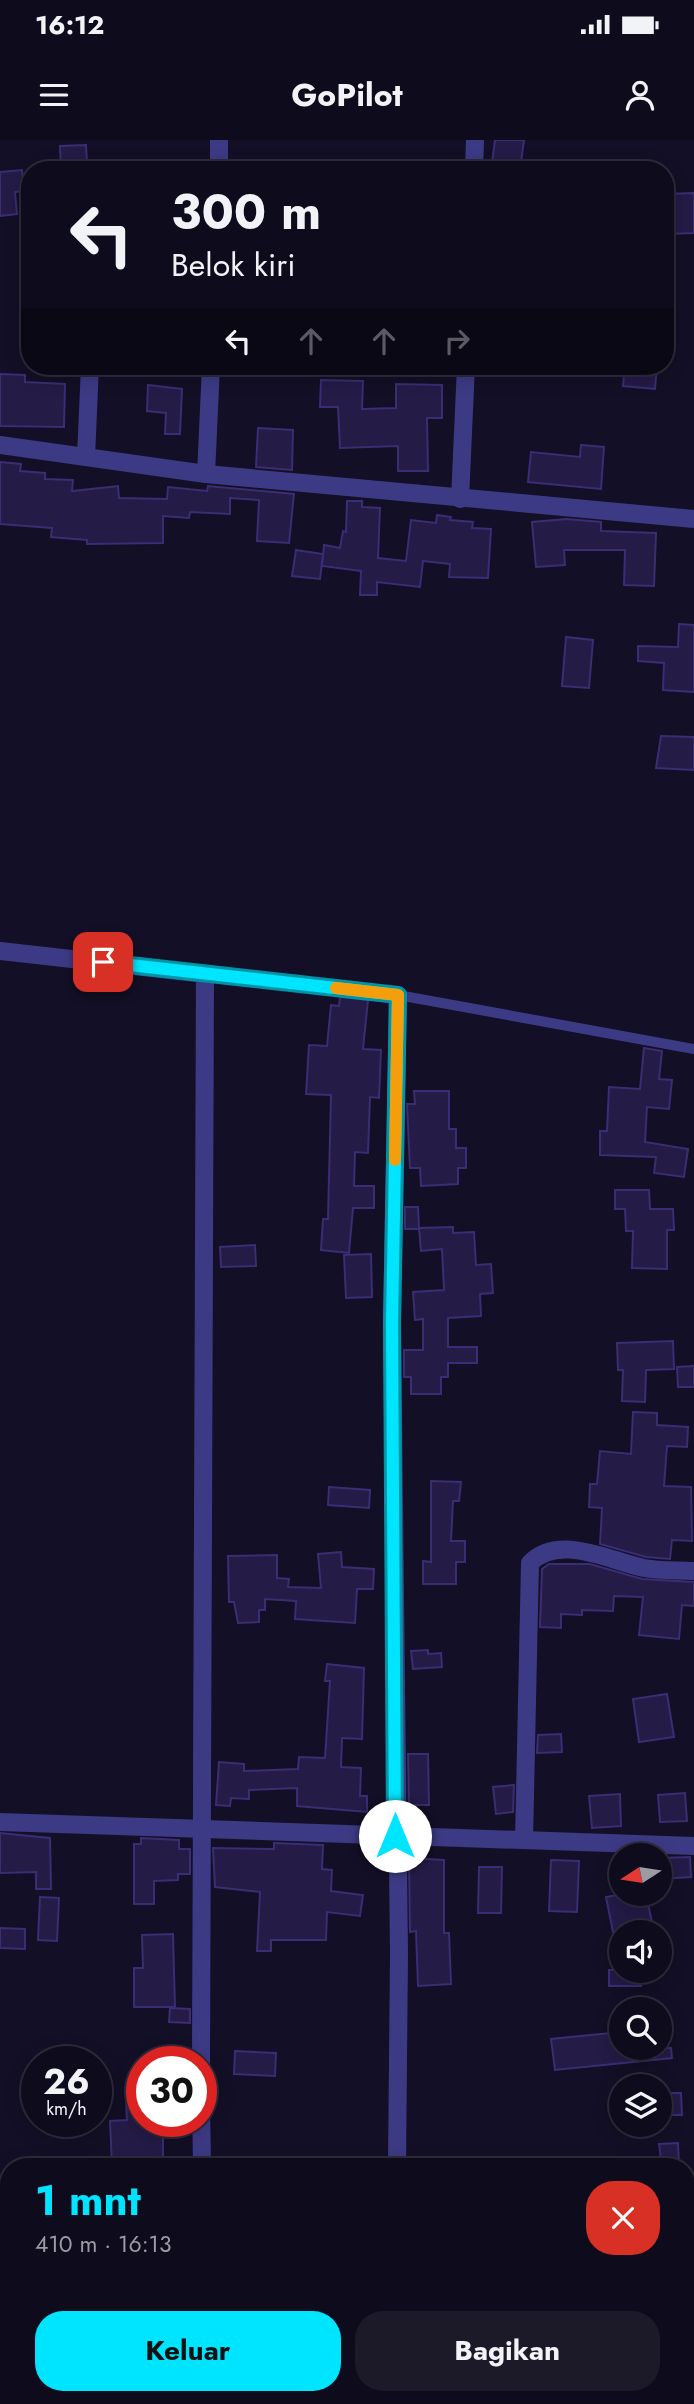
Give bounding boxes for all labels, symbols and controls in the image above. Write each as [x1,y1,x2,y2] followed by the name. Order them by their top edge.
[35,6,104,44] text: 16:12
[291,72,403,118] text: GoPilot
[35,76,73,114] icon: menu
[621,76,659,114] icon: person
[171,177,321,247] text: 300 m
[56,189,147,280] icon: left
[171,242,296,288] text: Belok kiri
[219,322,257,360] icon: left
[292,322,330,360] icon: ahead
[365,322,403,360] icon: ahead
[438,322,476,360] icon: right
[73,932,133,992] pin
[84,943,122,981] icon: arrive
[358,1799,432,1873] position arrow
[609,1843,672,1906] north arrow
[609,1843,672,2137] map controls
[609,1920,672,1983] button: sound
[609,1997,672,2060] button: search
[126,2046,217,2137] speed limit sign: 30
[43,2057,90,2107] text: 26
[609,2074,672,2137] button: layers
[46,2096,87,2122] text: km/h
[35,2170,141,2231] text: 1 mnt
[586,2181,660,2255] button: close
[35,2227,172,2261] text: 410 m · 16:13
[35,2311,341,2391] button: Keluar
[355,2311,660,2391] button: Bagikan

